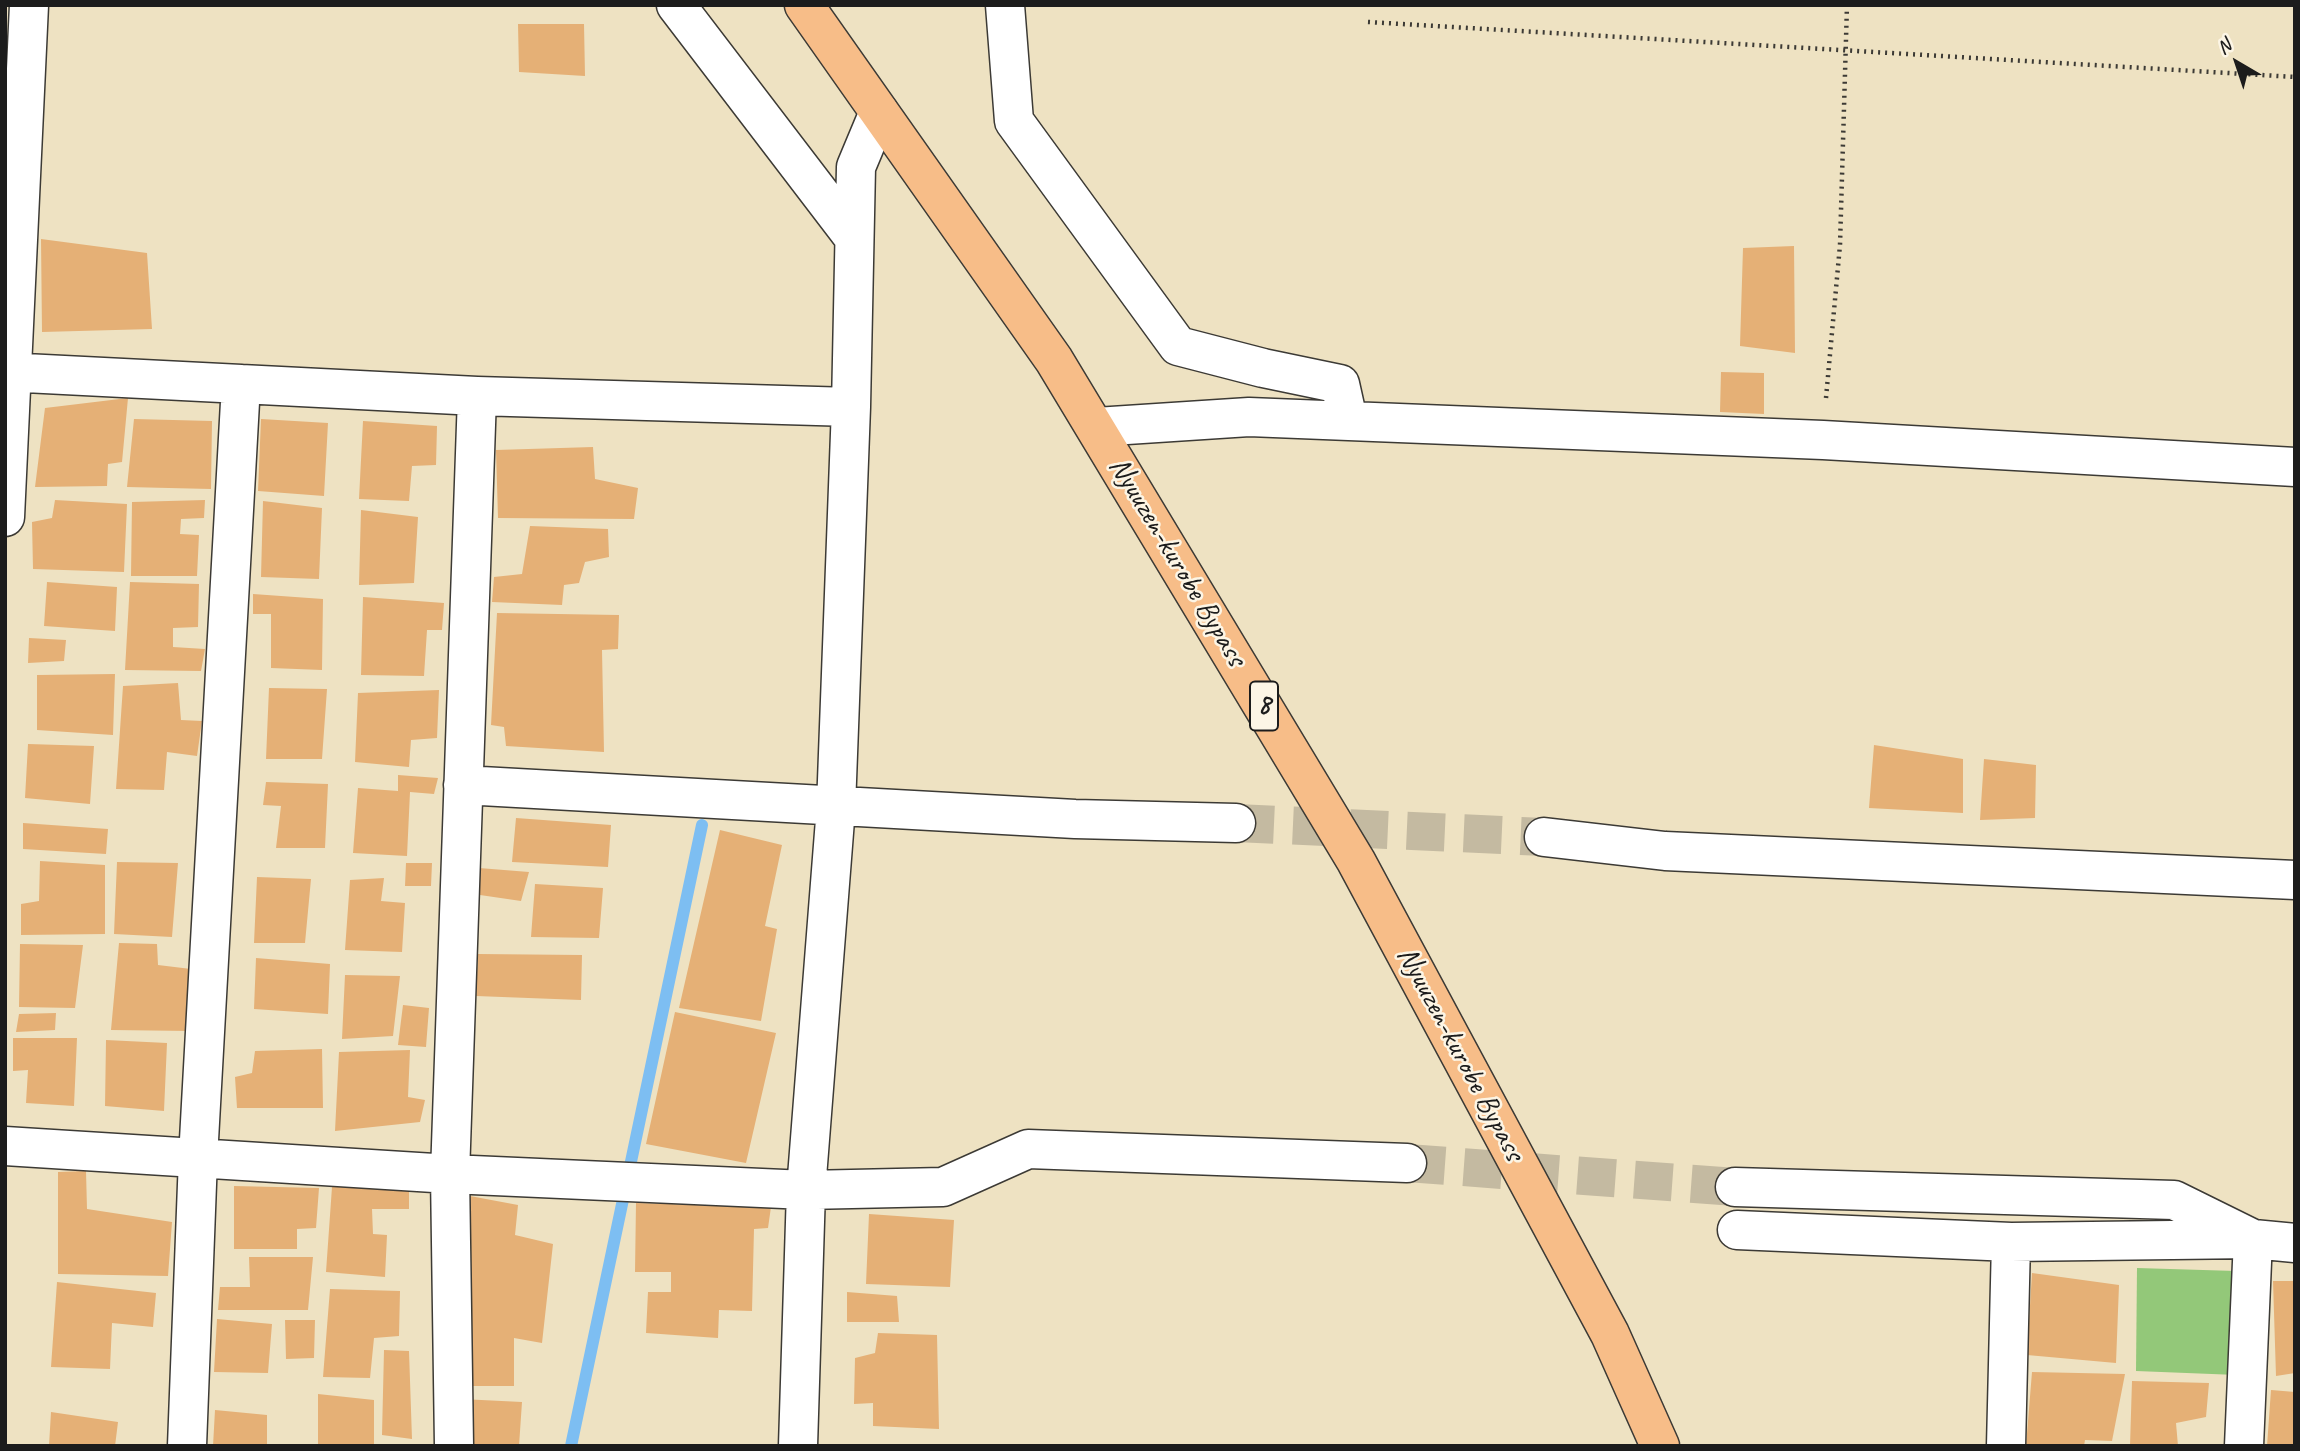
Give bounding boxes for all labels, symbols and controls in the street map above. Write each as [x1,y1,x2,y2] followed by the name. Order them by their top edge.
[2202,28,2272,98] north arrow
[2212,34,2236,60] text: N
[1100,451,1254,673] street label: Nyuuzen-kurobe Bypass
[1250,682,1278,730] road number: 8
[1388,941,1532,1167] street label: Nyuuzen-kurobe Bypass

